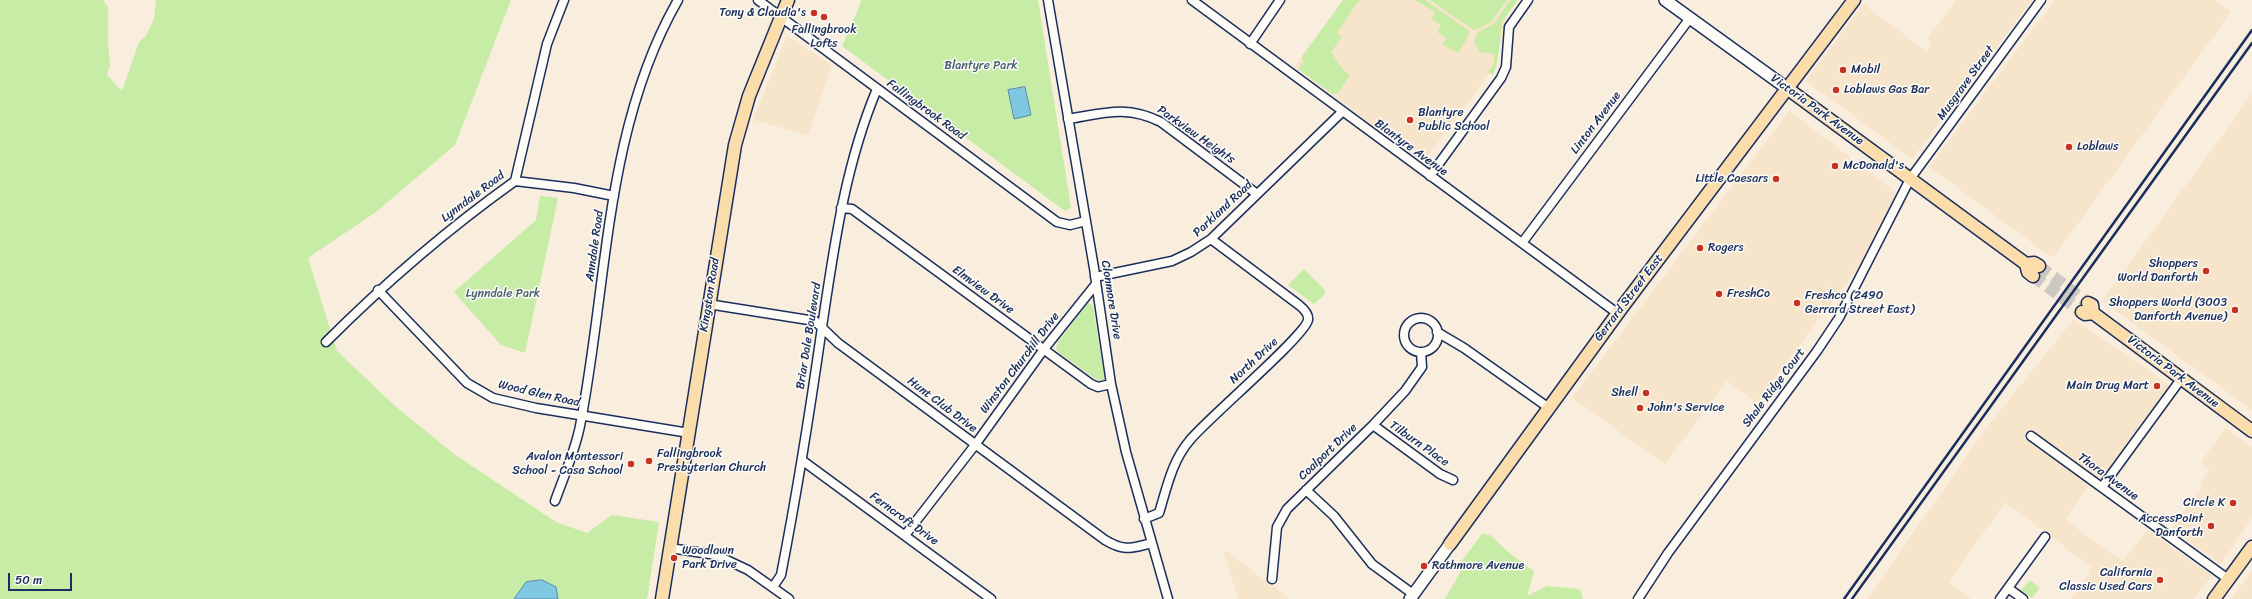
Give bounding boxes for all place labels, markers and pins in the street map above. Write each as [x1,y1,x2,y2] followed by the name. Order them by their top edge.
[719,6,806,20] place label: Tony & Claudia's
[809,8,819,18] marker: Tony & Claudia's
[819,12,829,22] marker: Fallingbrook Lofts
[791,23,857,51] place label: Fallingbrook Lofts
[1851,63,1880,77] place label: Mobil
[1838,65,1848,75] marker: Mobil
[1844,83,1929,97] place label: Loblaws Gas Bar
[1831,85,1841,95] marker: Loblaws Gas Bar
[1418,106,1490,134] place label: Blantyre Public School
[1405,115,1415,125] marker: Blantyre Public School
[2077,140,2118,154] place label: Loblaws
[2064,142,2074,152] marker: Loblaws
[1843,159,1904,173] place label: McDonald's
[1830,161,1840,171] marker: McDonald's
[1695,172,1768,186] place label: Little Caesars
[1771,174,1781,184] marker: Little Caesars
[1708,241,1743,255] place label: Rogers
[1695,243,1705,253] marker: Rogers
[2117,257,2198,285] place label: Shoppers World Danforth
[2201,266,2211,276] marker: Shoppers World Danforth
[1727,287,1770,301] place label: FreshCo
[1714,289,1724,299] marker: FreshCo
[1805,289,1915,317] place label: Freshco (2490 Gerrard Street East)
[2109,296,2227,324] place label: Shoppers World (3003 Danforth Avenue)
[1792,298,1802,308] marker: Freshco (2490 Gerrard Street East)
[2230,305,2240,315] marker: Shoppers World (3003 Danforth Avenue)
[2067,379,2149,393] place label: Main Drug Mart
[2152,381,2162,391] marker: Main Drug Mart
[1611,386,1638,400] place label: Shell
[1641,388,1651,398] marker: Shell
[1648,401,1724,415] place label: John's Service
[1635,403,1645,413] marker: John's Service
[657,447,766,475] place label: Fallingbrook Presbyterian Church
[512,450,623,478] place label: Avalon Montessori School - Casa School
[644,456,654,466] marker: Fallingbrook Presbyterian Church
[626,459,636,469] marker: Avalon Montessori School - Casa School
[2183,496,2225,510] place label: Circle K
[2228,498,2238,508] marker: Circle K
[2139,512,2203,540] place label: AccessPoint Danforth
[2206,521,2216,531] marker: AccessPoint Danforth
[682,544,737,572] place label: Woodlawn Park Drive
[669,553,679,563] marker: Woodlawn Park Drive
[1432,559,1524,573] place label: Rathmore Avenue
[1419,561,1429,571] marker: Rathmore Avenue
[2059,566,2152,594] place label: California Classic Used Cars
[2155,575,2165,585] marker: California Classic Used Cars

